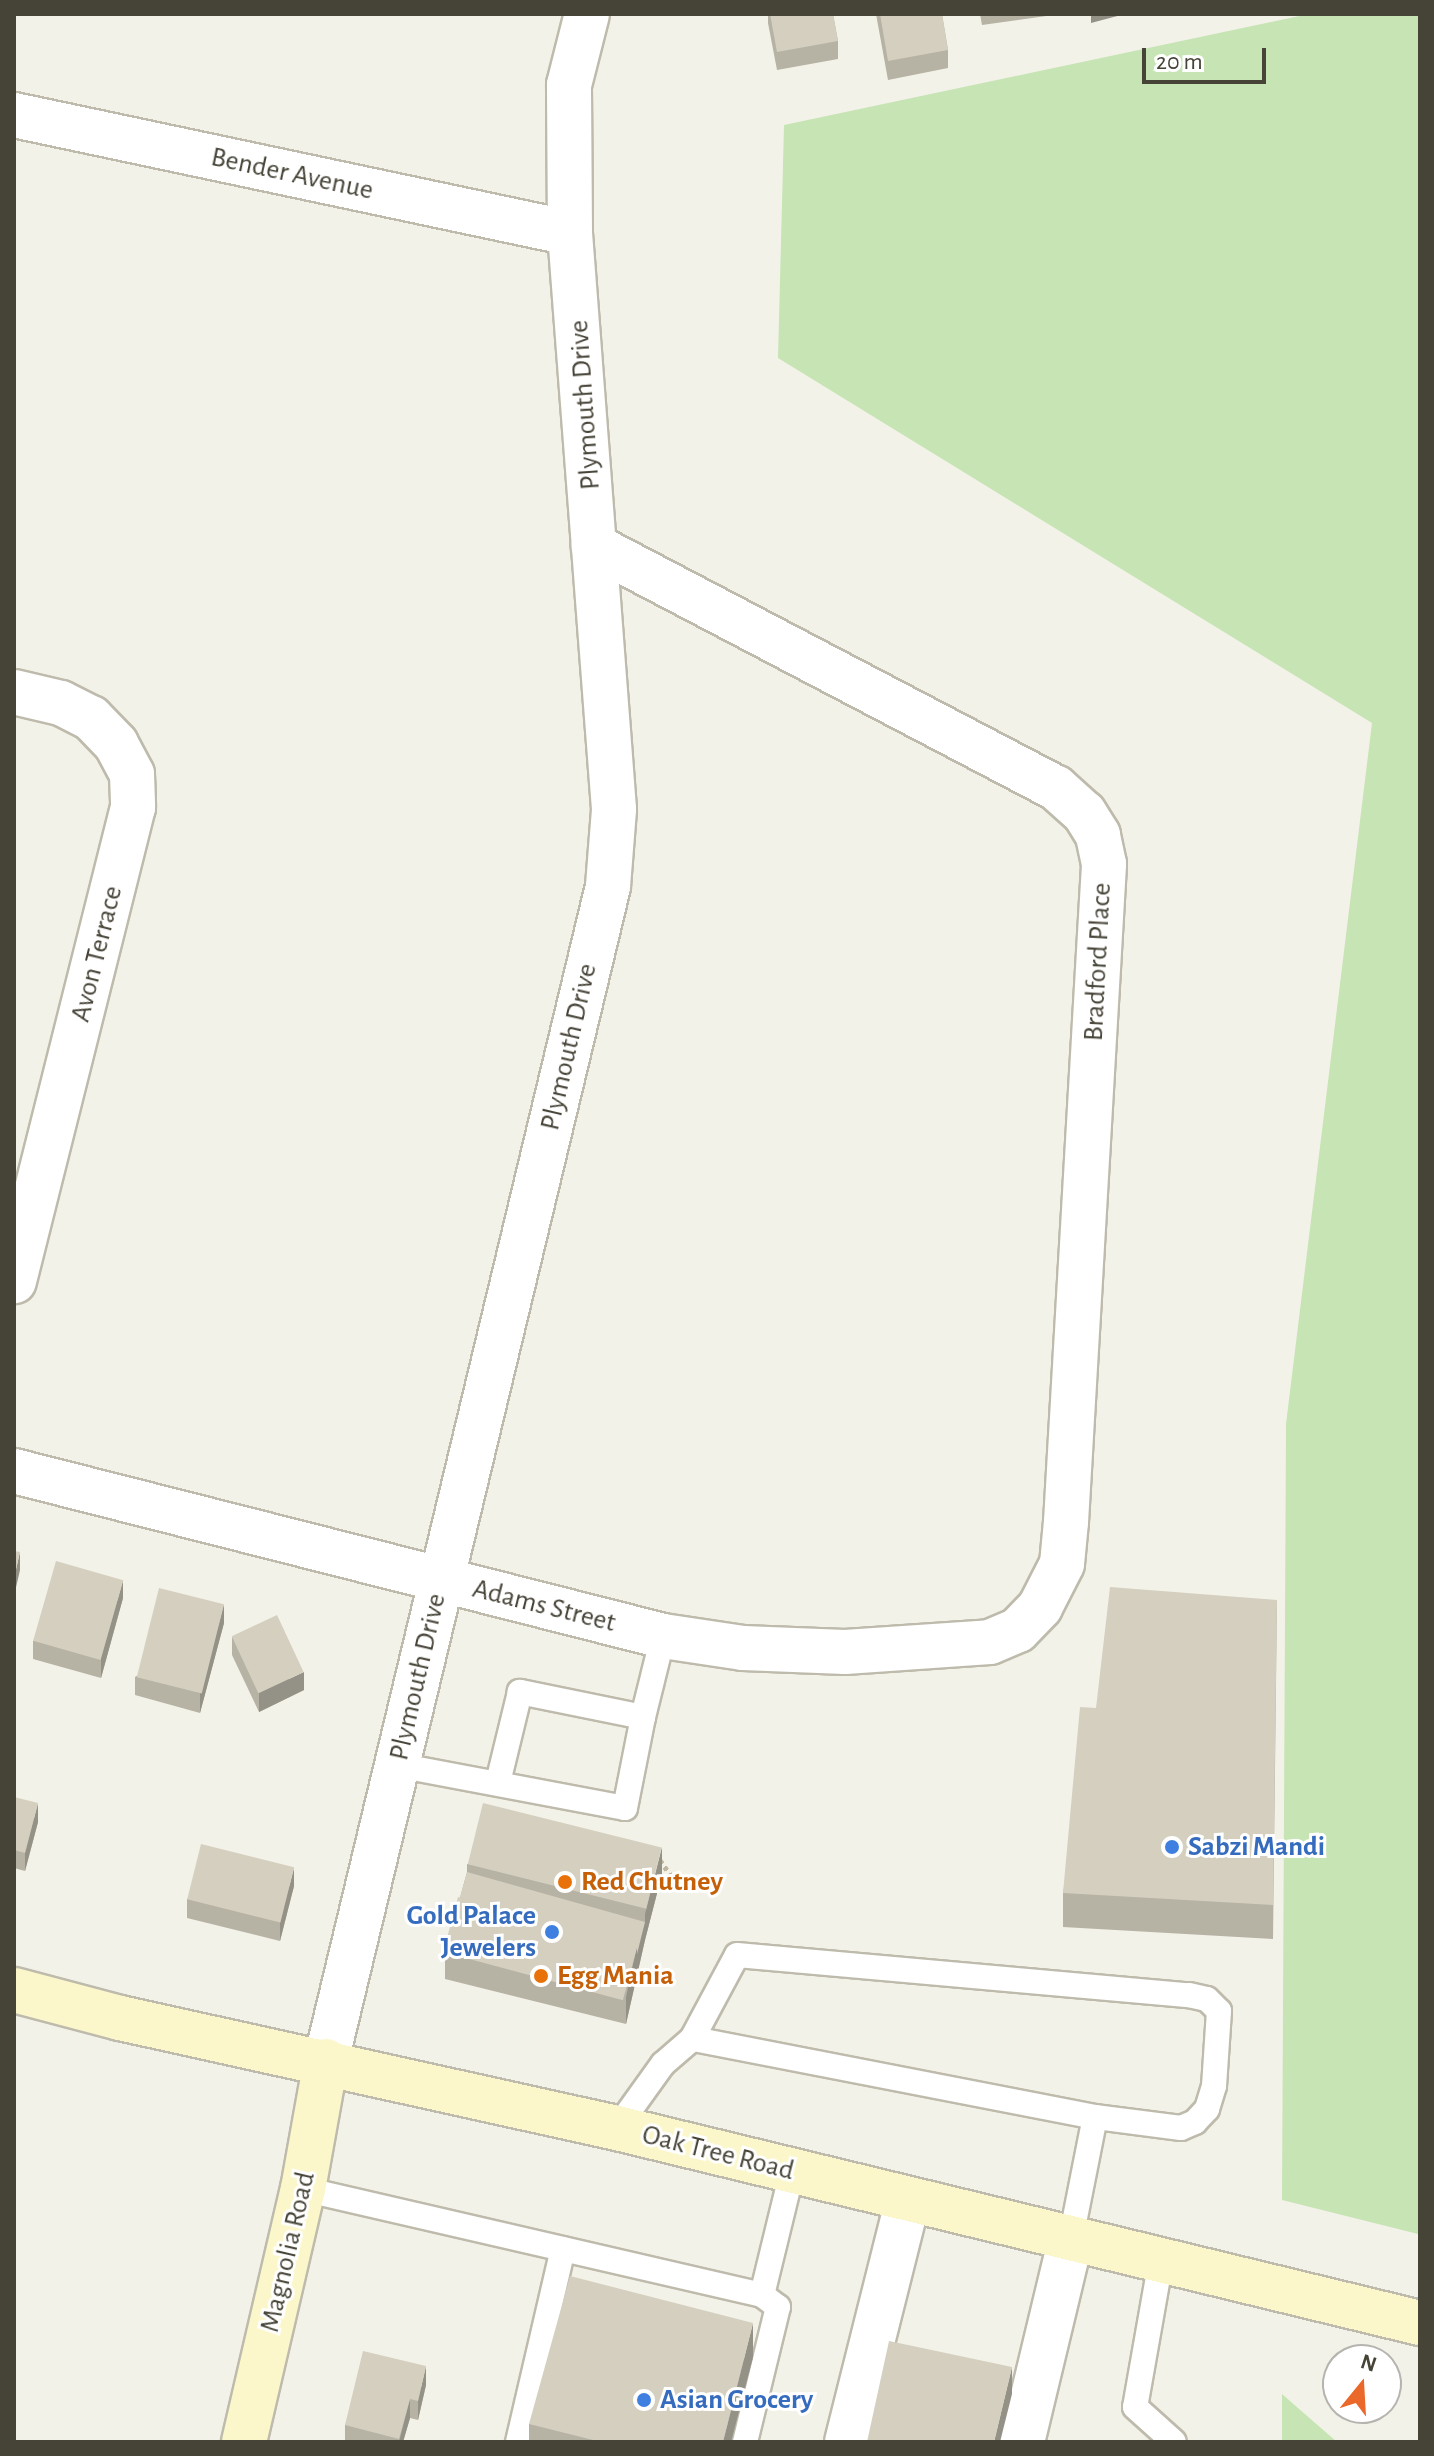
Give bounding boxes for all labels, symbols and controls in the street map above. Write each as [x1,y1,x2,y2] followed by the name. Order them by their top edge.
[1146,32,1270,82] scale bar
[1156,50,1203,74] text: 20 m
[208,140,376,208] street label: Bender Avenue
[562,319,608,491] street label: Plymouth Drive
[1077,882,1119,1042] street label: Bradford Place
[64,883,130,1025] street label: Avon Terrace
[533,960,605,1134] street label: Plymouth Drive
[469,1572,619,1640] street label: Adams Street
[382,1590,454,1764] street label: Plymouth Drive
[1188,1830,1325,1864] place label: Sabzi Mandi
[1163,1838,1181,1856] marker: Sabzi Mandi
[581,1865,723,1899] place label: Red Chutney
[556,1873,574,1891] marker: Red Chutney
[406,1899,536,1965] place label: Gold Palace Jewelers
[543,1923,561,1941] marker: Gold Palace Jewelers
[557,1959,674,1993] place label: Egg Mania
[532,1967,550,1985] marker: Egg Mania
[639,2118,797,2188] street label: Oak Tree Road
[253,2169,323,2335] street label: Magnolia Road
[1322,2344,1402,2424] north arrow
[1358,2350,1379,2376] text: N
[660,2383,813,2417] place label: Asian Grocery
[635,2391,653,2409] marker: Asian Grocery

